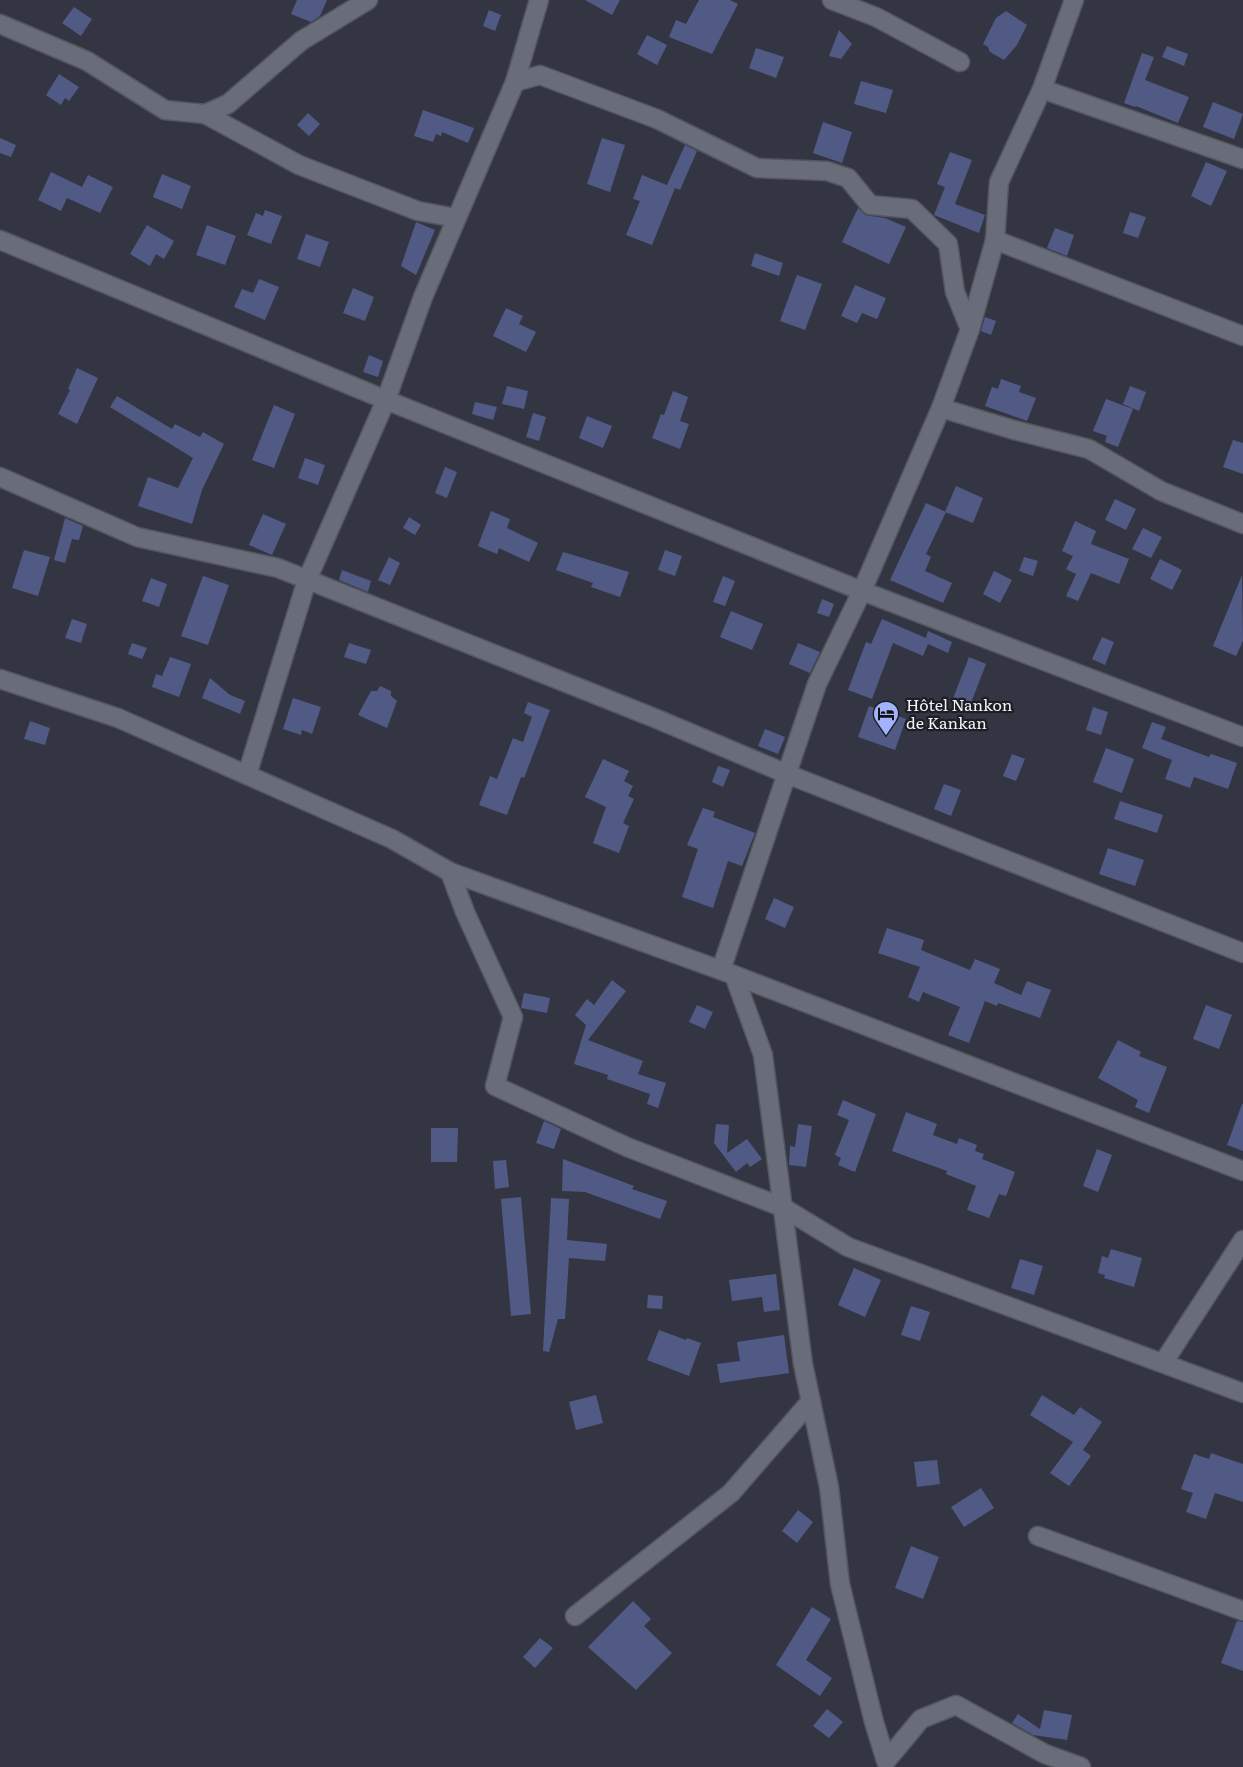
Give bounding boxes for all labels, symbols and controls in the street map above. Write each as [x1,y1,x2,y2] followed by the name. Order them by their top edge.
[906,692,1013,734] place label: Hôtel Nankon de Kankan
[871,699,901,737] hotel icon: Hôtel Nankon de Kankan

